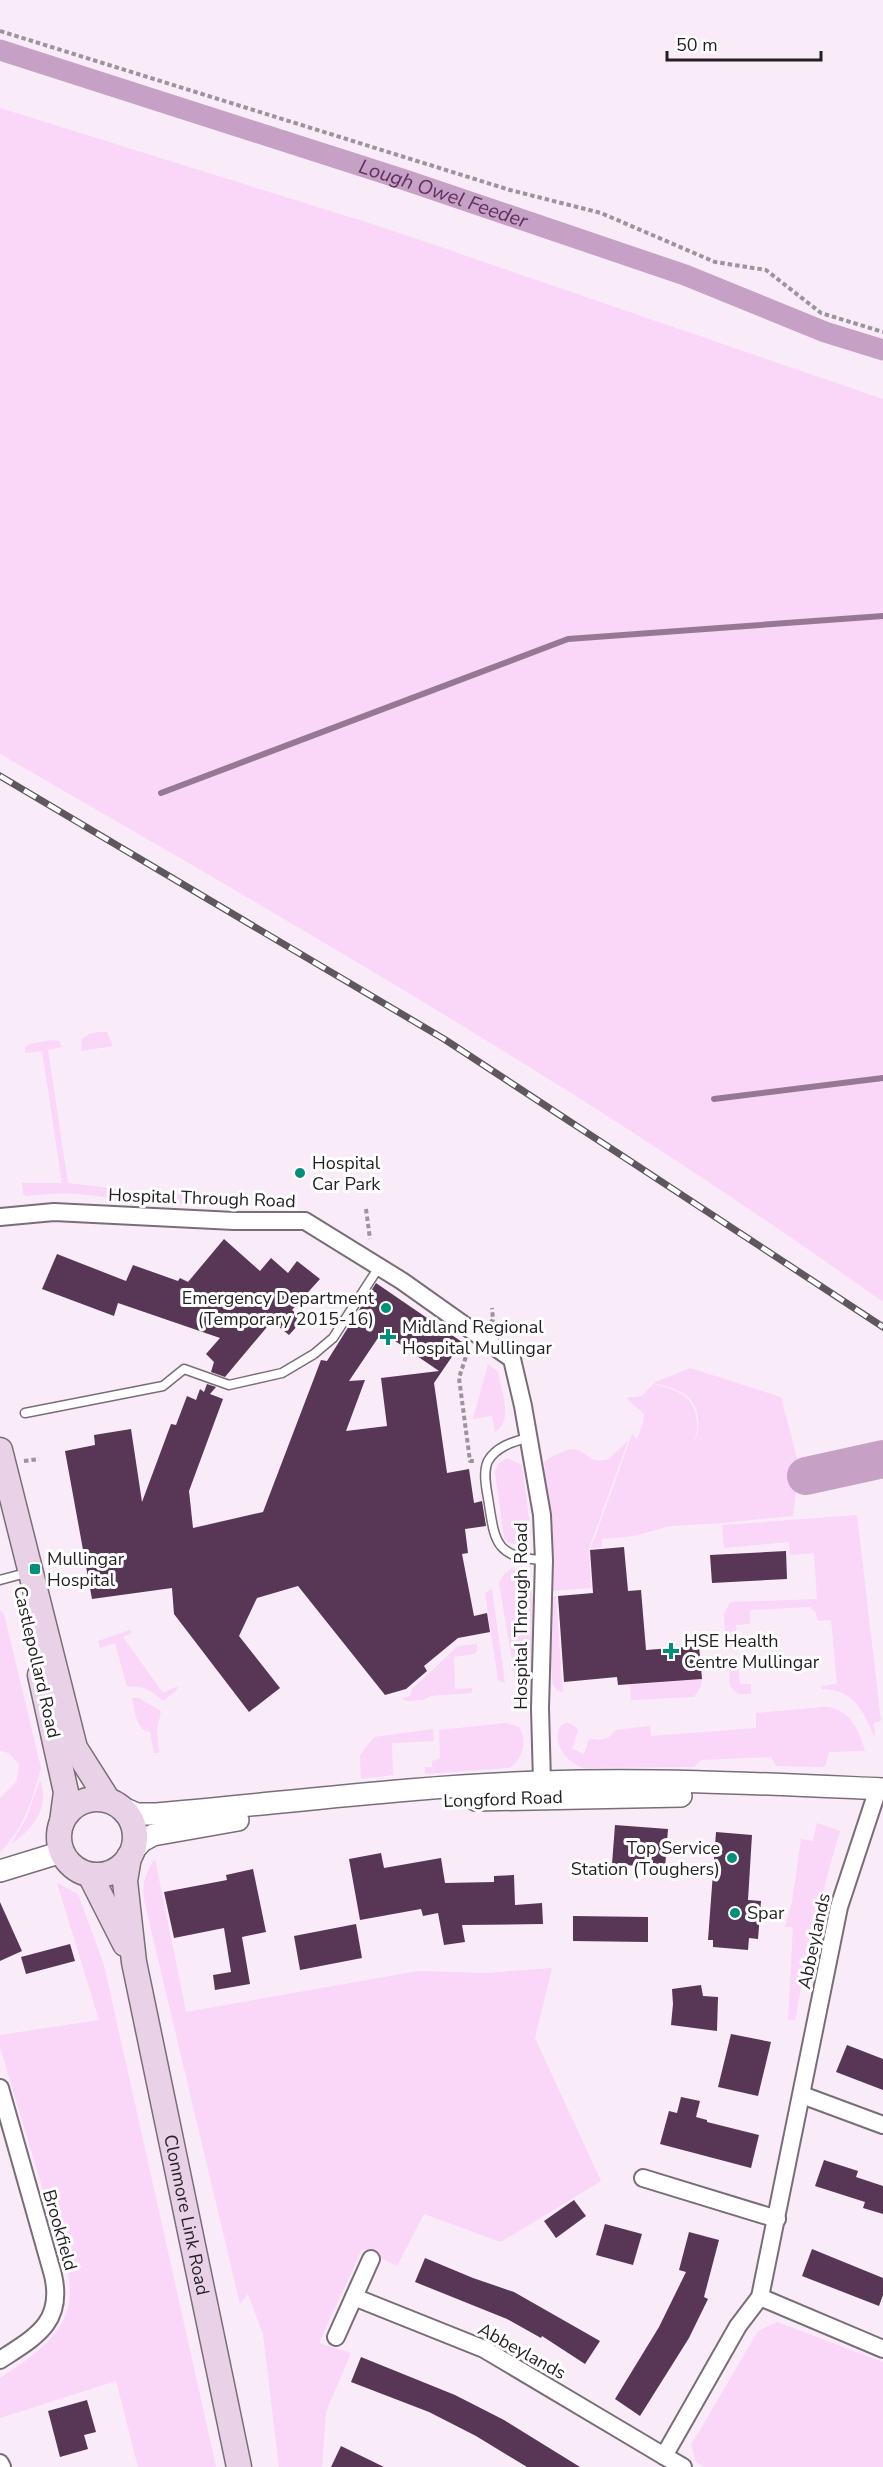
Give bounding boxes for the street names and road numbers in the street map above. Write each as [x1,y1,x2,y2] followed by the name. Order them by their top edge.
[108,1183,296,1213] street label: Hospital Through Road
[509,1522,533,1710] street label: Hospital Through Road
[8,1584,66,1740] street label: Castlepollard Road
[443,1785,563,1813] street label: Longford Road
[792,1891,836,1991] street label: Abbeylands
[158,2132,215,2297] street label: Clonmore Link Road
[37,2187,83,2273] street label: Brookfield
[474,2317,570,2385] street label: Abbeylands

